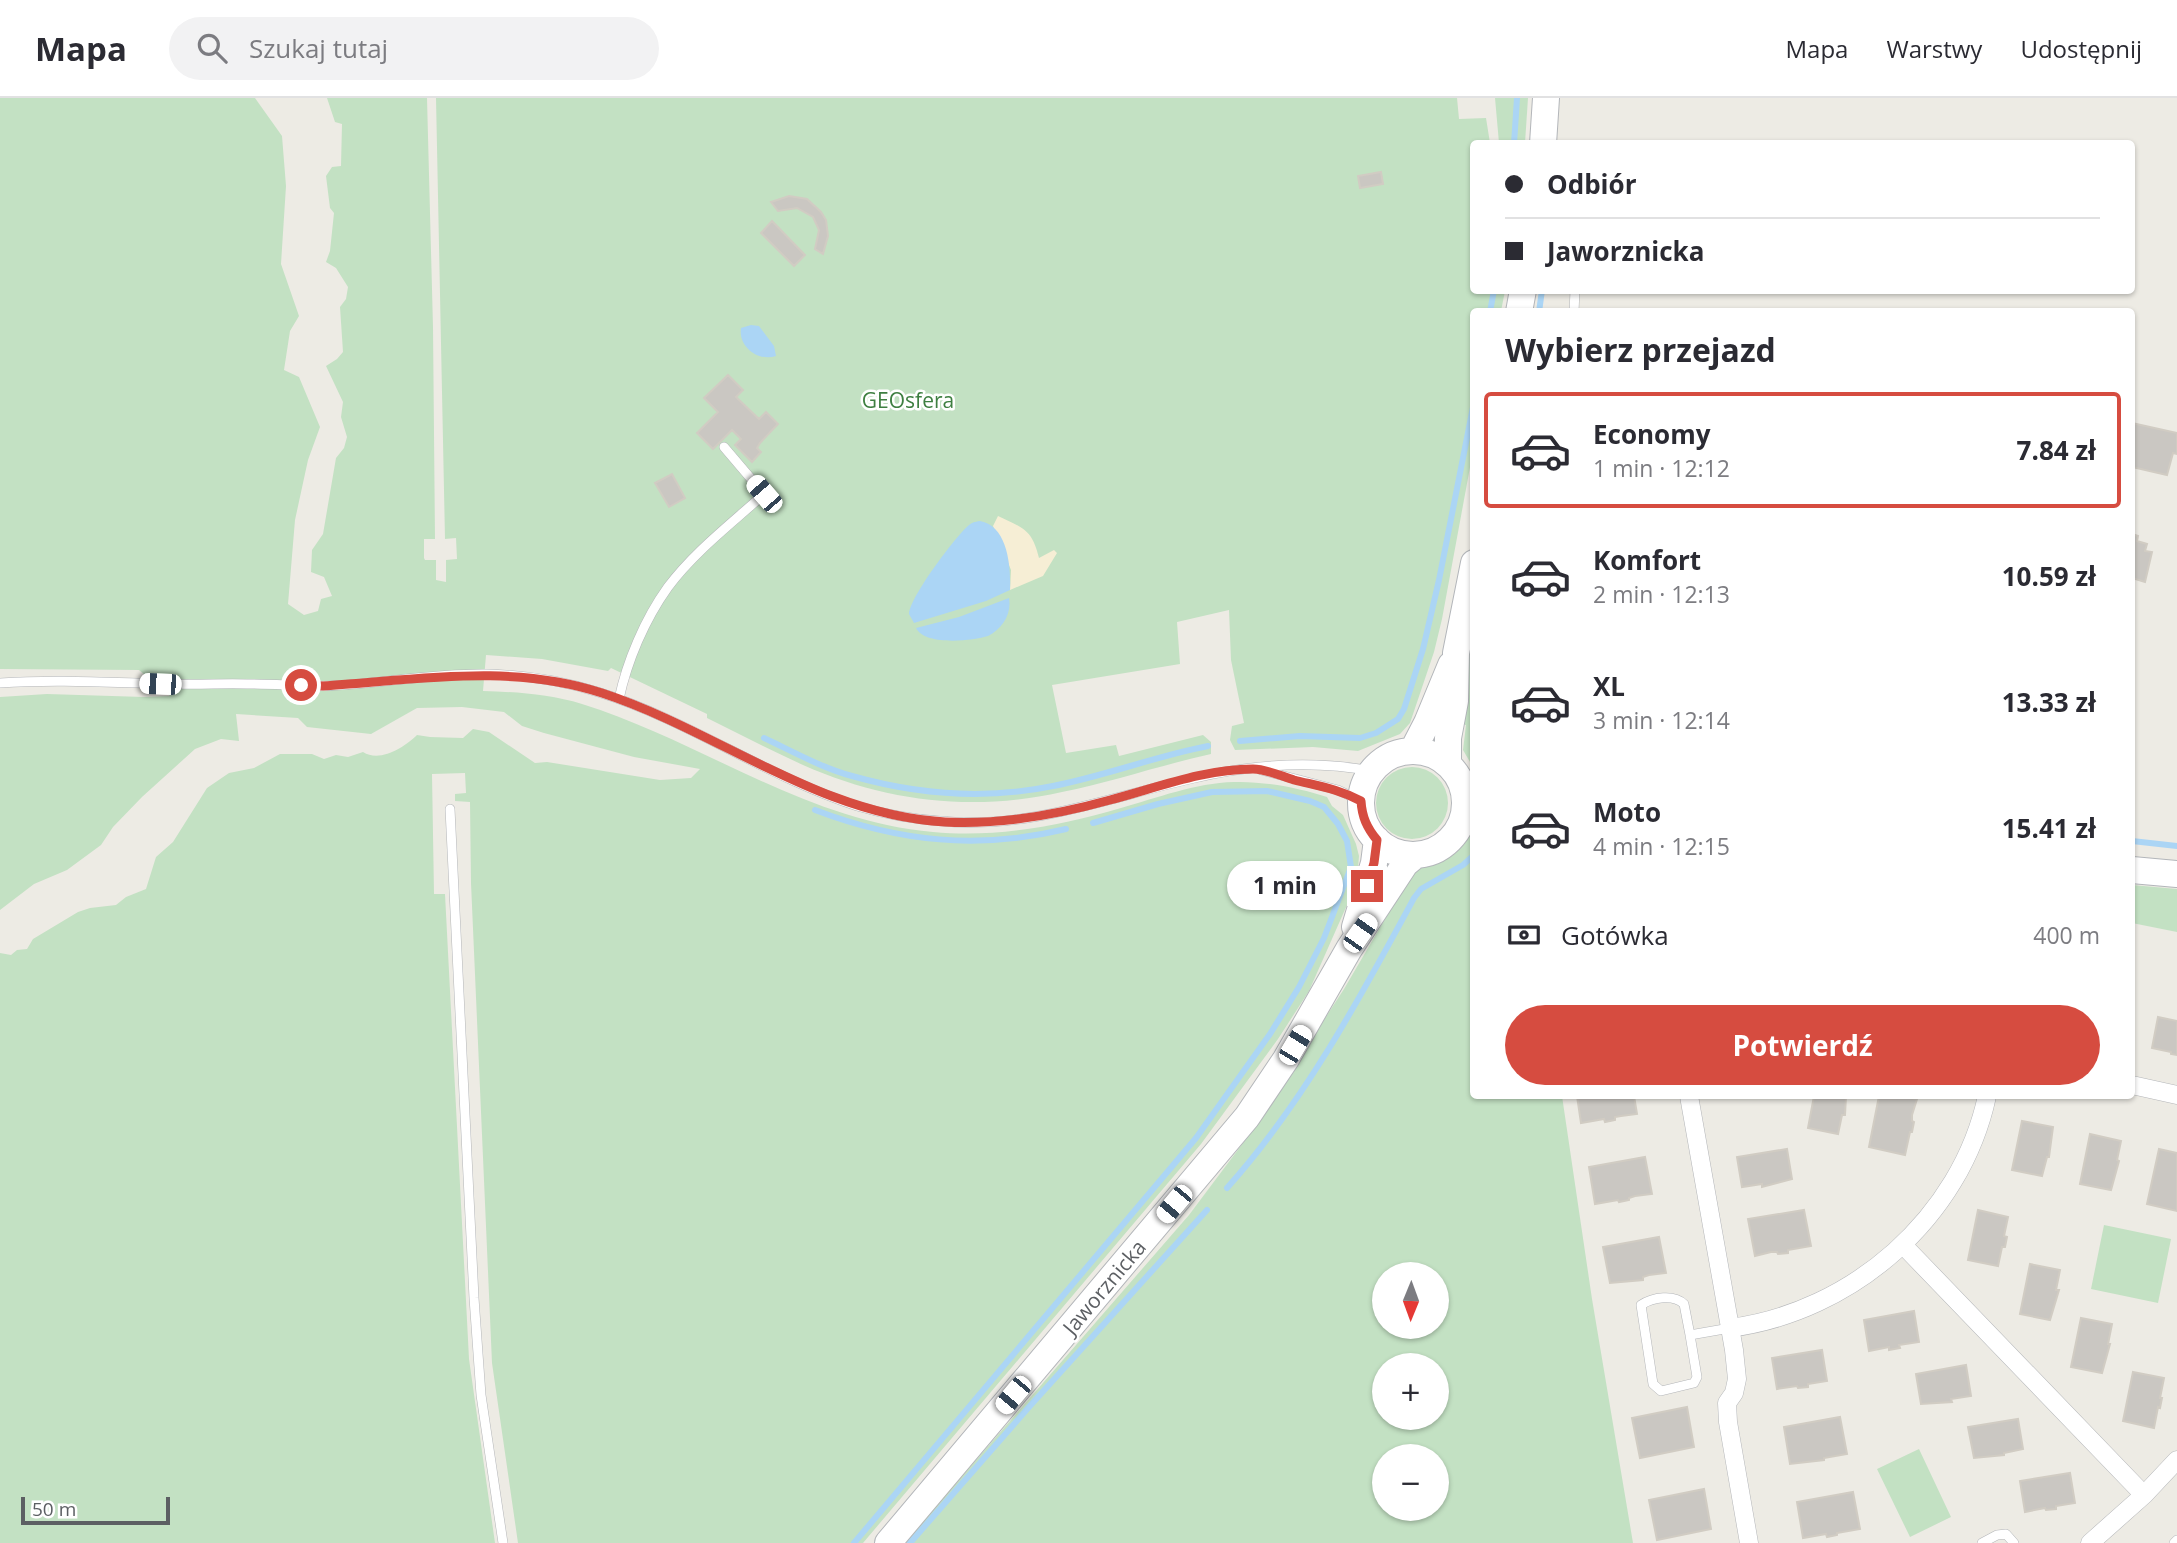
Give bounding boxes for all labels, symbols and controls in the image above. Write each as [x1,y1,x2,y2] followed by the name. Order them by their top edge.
[169,17,659,80] search box
[35,26,127,71] text: Mapa
[193,29,231,67] icon: search
[249,30,388,66] text: Szukaj tutaj
[1786,32,1848,65] text: Mapa
[1886,32,1982,65] text: Warstwy
[2020,32,2142,65] text: Udostępnij
[1547,166,1636,202] text: Odbiór
[1547,233,1704,269] text: Jaworznicka
[1505,328,1776,371] text: Wybierz przejazd
[862,386,954,414] park label: GEOsfera
[1593,416,1711,452] text: Economy
[1509,419,1572,482] icon: car
[2017,432,2096,468] text: 7.84 zł
[1593,452,1730,484] text: 1 min · 12:12
[743,471,786,517] car
[1593,542,1701,578] text: Komfort
[1509,545,1572,608] icon: car
[2002,558,2096,594] text: 10.59 zł
[1593,578,1730,610] text: 2 min · 12:13
[1593,668,1625,704] text: XL
[285,669,317,701] route start
[1509,671,1572,734] icon: car
[139,673,182,695] car
[2002,684,2096,720] text: 13.33 zł
[1593,704,1730,736] text: 3 min · 12:14
[1593,794,1661,830] text: Moto
[1509,797,1572,860] icon: car
[2002,810,2096,846] text: 15.41 zł
[1593,830,1730,862] text: 4 min · 12:15
[1227,862,1342,910] callout: 1 min
[1253,869,1317,901] text: 1 min
[1351,870,1383,902] route end
[1340,910,1381,956] car
[1505,916,1543,954] icon: cash
[1561,917,1669,953] text: Gotówka
[2033,919,2100,951] text: 400 m
[1505,1005,2100,1085] button: Potwierdź
[1276,1022,1315,1068] car
[1153,1181,1196,1227] car
[1055,1234,1152,1342] street label: Jaworznicka
[1372,1262,1449,1339] north arrow
[1372,1262,1449,1521] map controls
[1372,1353,1449,1430] button: +
[992,1372,1035,1418] car
[1372,1444,1449,1521] button: −
[21,1494,170,1526] scale bar
[32,1496,76,1522] text: 50 m

